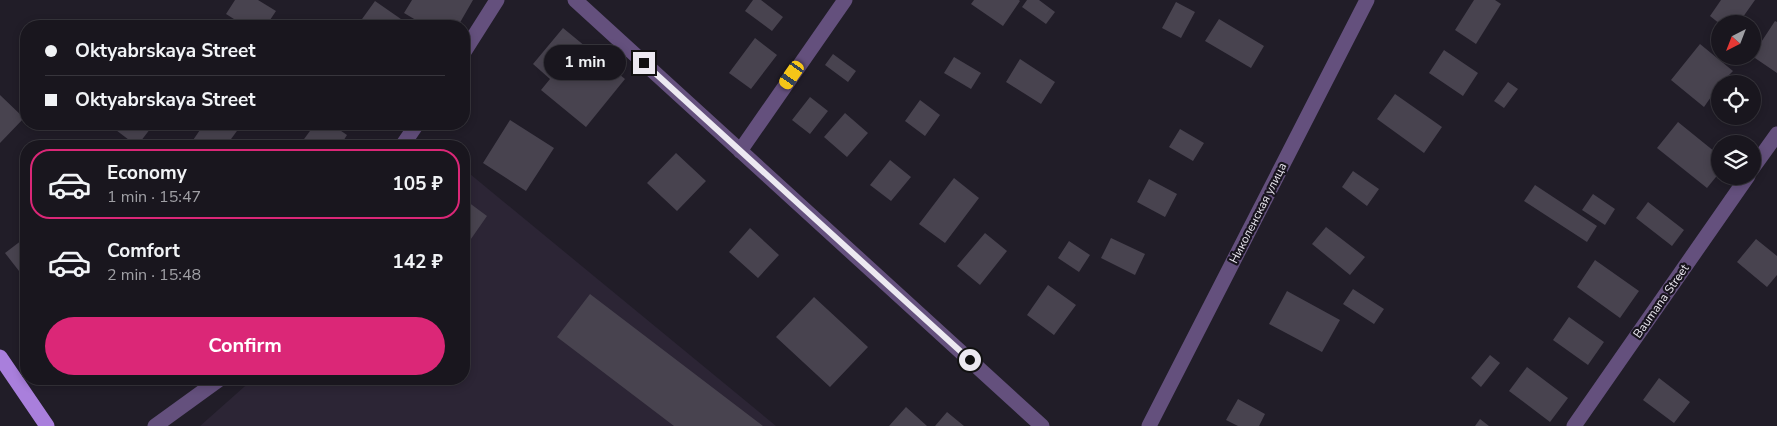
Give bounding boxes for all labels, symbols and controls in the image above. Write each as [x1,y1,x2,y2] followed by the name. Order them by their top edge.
[1711,15,1761,65] north arrow
[1711,15,1761,185] map controls
[75,38,256,64] text: Oktyabrskaya Street
[544,46,626,80] callout: 1 min
[564,51,606,73] text: 1 min
[633,52,655,74] route end
[777,58,806,92] car
[1711,75,1761,125] button: locate
[75,87,256,113] text: Oktyabrskaya Street
[1711,135,1761,185] button: layers
[107,160,187,186] text: Economy
[1226,160,1290,266] street label: Николенская улица
[47,162,92,207] icon: car
[392,171,443,197] text: 105 ₽
[107,186,201,208] text: 1 min · 15:47
[107,238,180,264] text: Comfort
[47,240,92,285] icon: car
[392,249,443,275] text: 142 ₽
[1630,260,1693,341] street label: Baumana Street
[107,264,201,286] text: 2 min · 15:48
[45,317,445,375] button: Confirm
[959,349,981,371] route start

